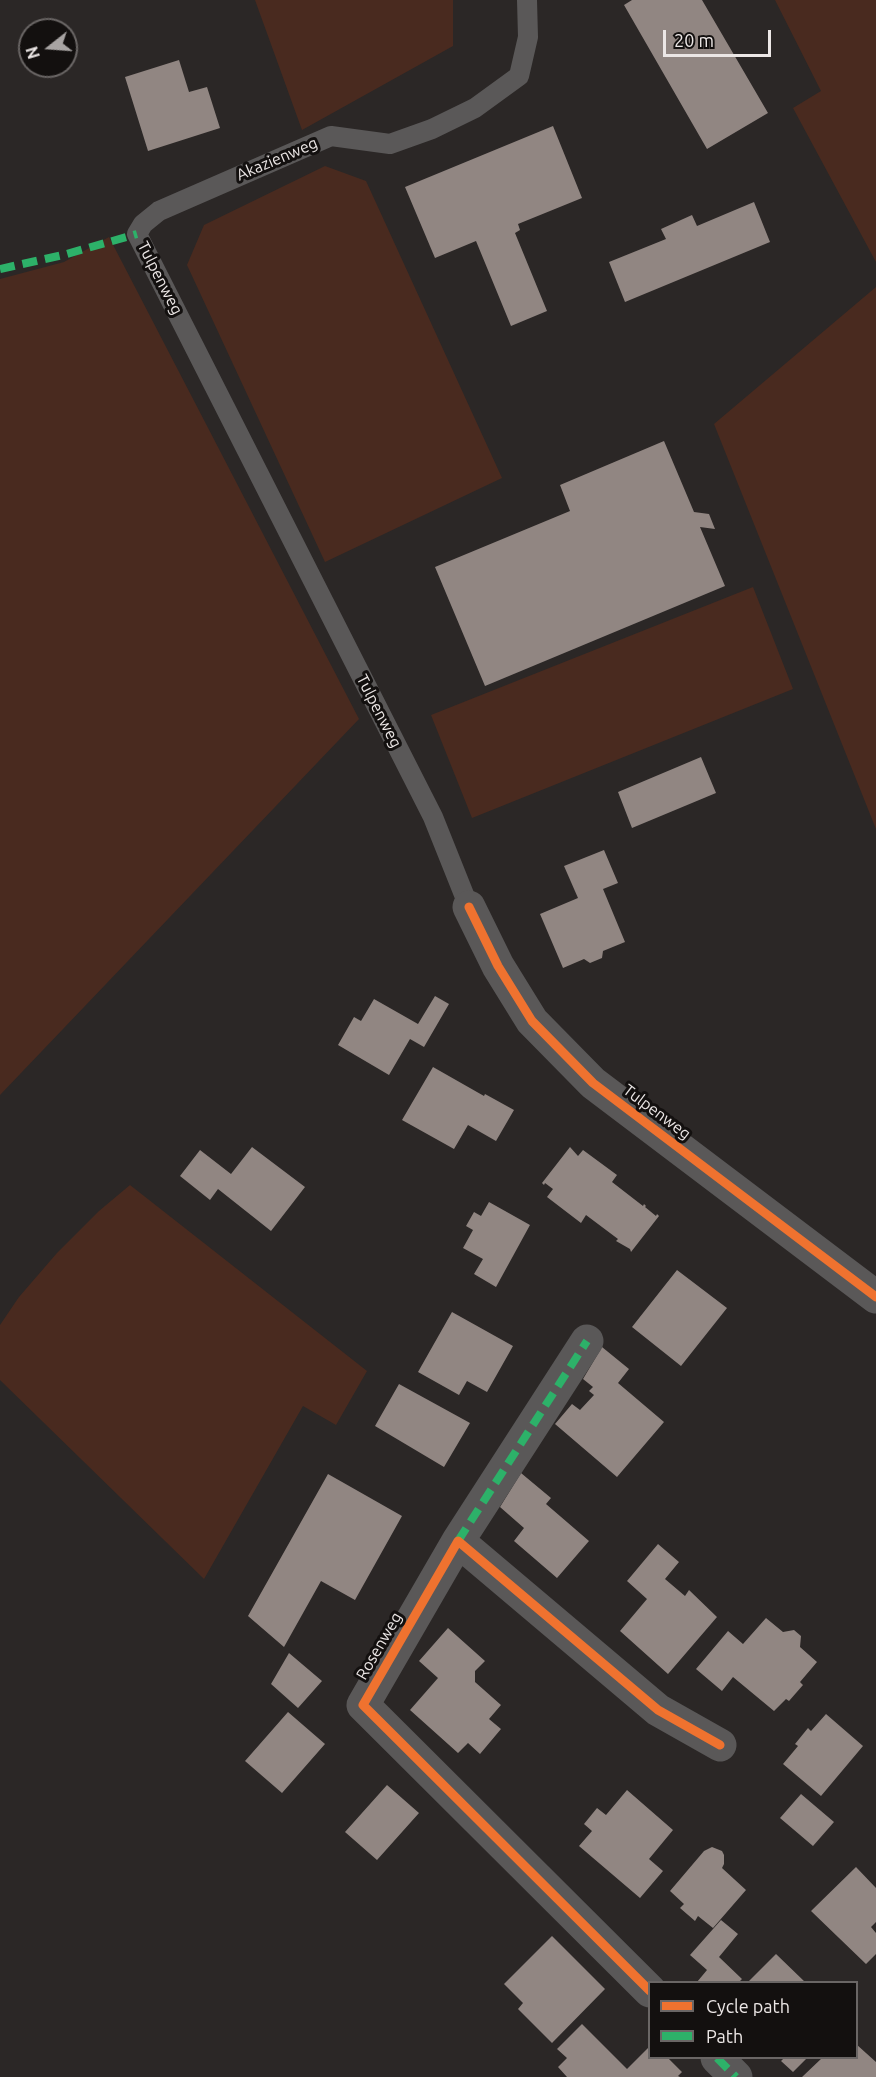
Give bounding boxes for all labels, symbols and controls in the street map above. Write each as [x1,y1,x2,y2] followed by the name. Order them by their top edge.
[18,18,78,78] north arrow
[666,18,774,56] scale bar
[674,30,714,50] text: 20 m
[22,44,43,61] text: N
[234,133,320,185] street label: Akazienweg
[133,238,187,318] street label: Tulpenweg
[352,671,406,751] street label: Tulpenweg
[619,1080,695,1144] street label: Tulpenweg
[352,1609,406,1683] street label: Rosenweg
[648,1981,858,2059] legend
[706,1996,790,2016] text: Cycle path
[706,2026,743,2046] text: Path

